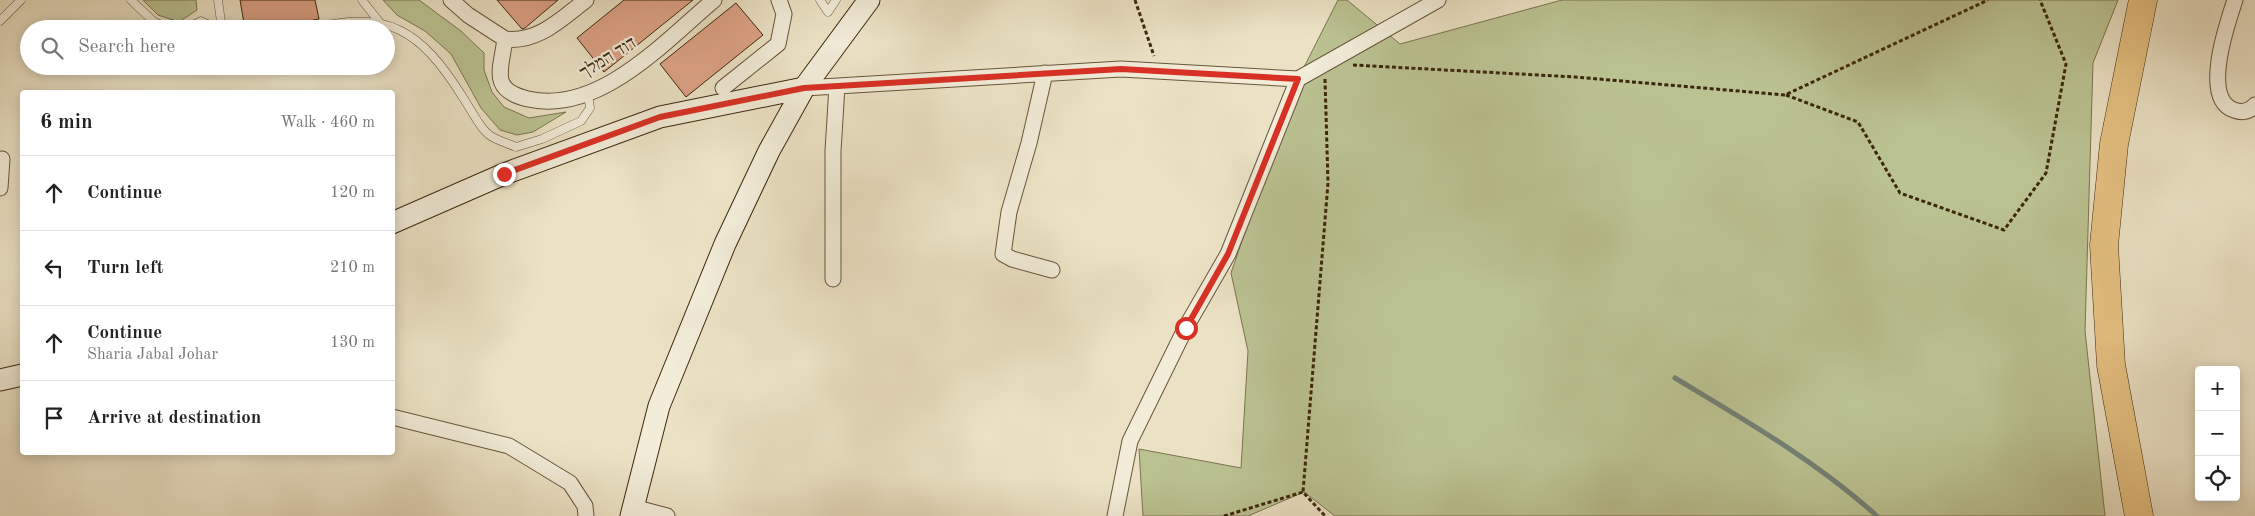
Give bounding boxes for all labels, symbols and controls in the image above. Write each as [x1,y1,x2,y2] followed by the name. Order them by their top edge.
[20,20,395,75] search box
[576,33,639,82] street label: דוד המלך
[38,34,66,62] icon: search
[78,38,175,57] text: Search here
[40,112,93,133] text: 6 min
[280,115,375,131] text: Walk · 460 m
[493,163,516,186] route end
[40,179,68,207] icon: ahead
[87,184,162,203] text: Continue
[330,185,375,201] text: 120 m
[40,254,68,282] icon: left
[87,259,164,278] text: Turn left
[330,260,375,276] text: 210 m
[1175,317,1198,340] route start
[87,324,162,343] text: Continue
[40,329,68,357] icon: ahead
[330,335,375,351] text: 130 m
[87,347,218,363] text: Sharia Jabal Johar
[2195,366,2240,501] map controls
[2195,366,2240,411] button: +
[40,404,68,432] icon: arrive
[87,409,261,428] text: Arrive at destination
[2195,411,2240,456] button: −
[2195,456,2240,501] button: locate

